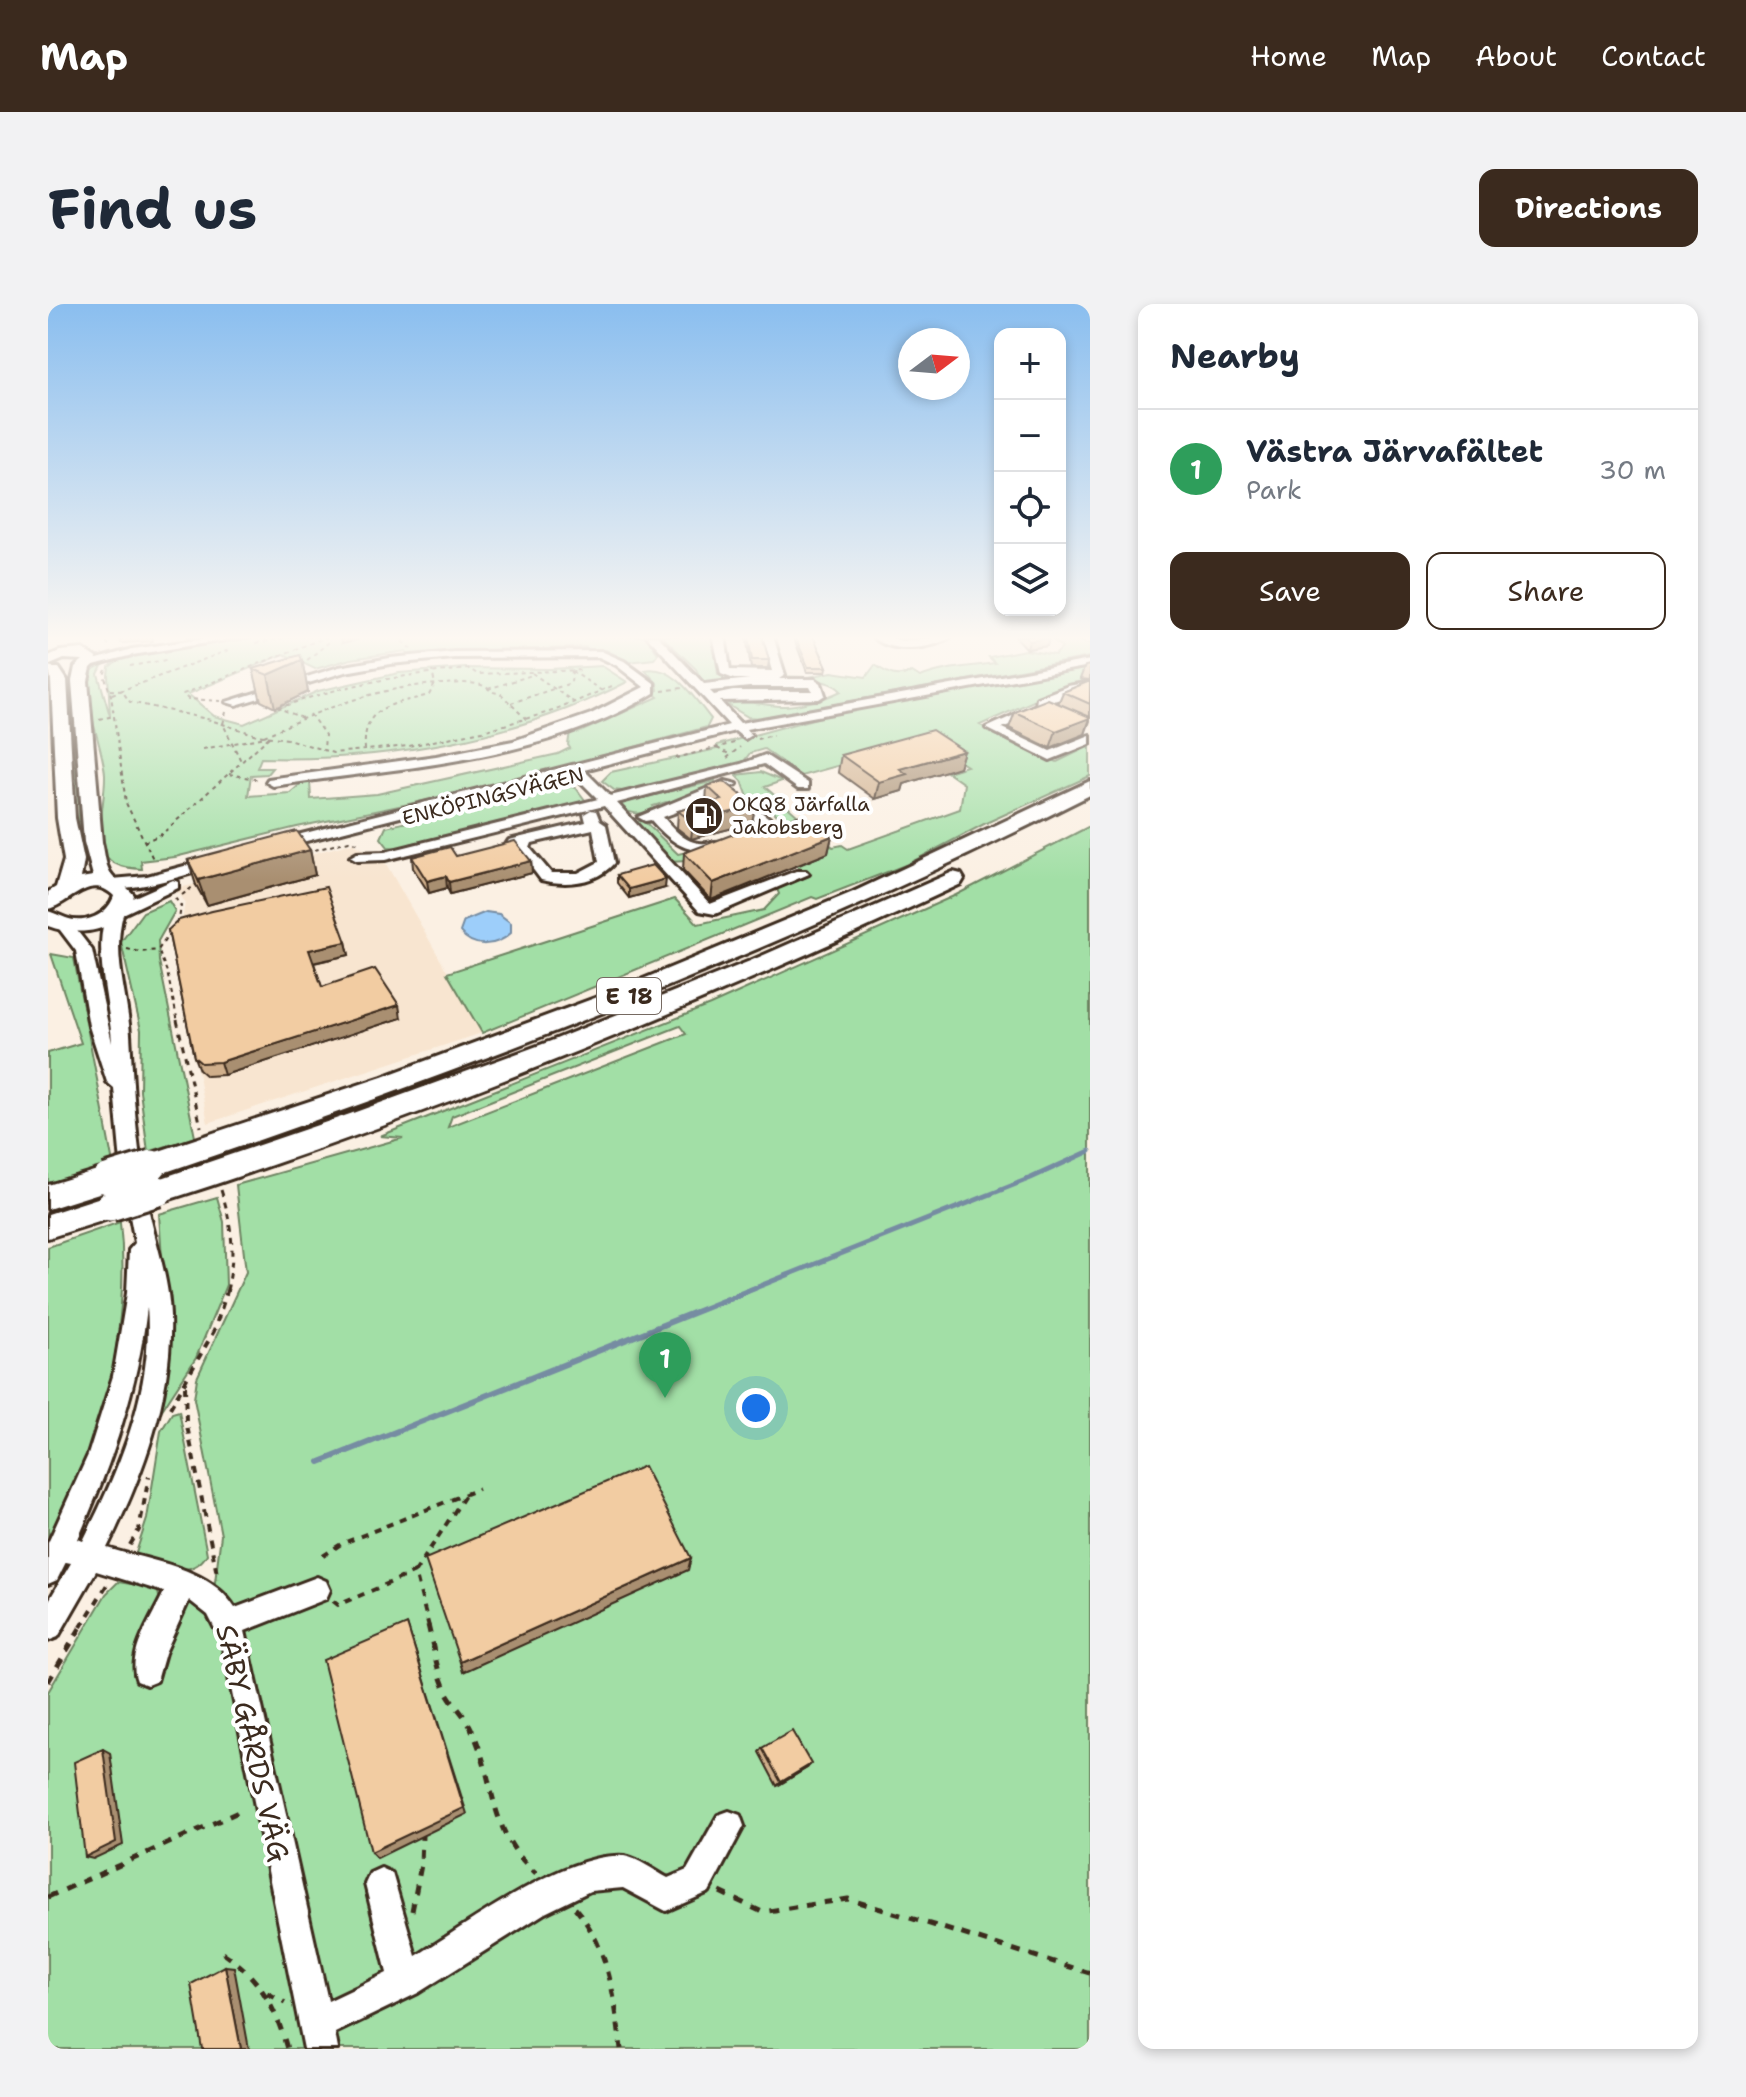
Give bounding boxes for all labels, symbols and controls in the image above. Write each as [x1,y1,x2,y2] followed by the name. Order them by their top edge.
[40,31,128,82] text: Map
[1250,37,1327,75] text: Home
[1371,37,1431,75] text: Map
[1475,37,1557,75] text: About
[1601,37,1706,75] text: Contact
[1479,169,1698,247] button: Directions
[48,171,257,246] text: Find us
[898,328,970,400] north arrow
[994,328,1066,616] map controls
[994,328,1066,400] button: +
[1170,333,1300,379] text: Nearby
[994,400,1066,472] button: −
[1246,431,1543,472] text: Västra Järvafältet
[1190,452,1202,487] text: 1
[1599,452,1666,487] text: 30 m
[994,472,1066,544] button: locate
[1246,472,1302,507] text: Park
[994,544,1066,616] button: layers
[1170,552,1410,630] button: Save
[1426,552,1666,630] button: Share
[399,761,587,831] street label: ENKÖPINGSVÄGEN
[732,791,870,840] place label: OKQ8 Järfalla Jakobsberg
[683,795,725,837] fuel station icon: OKQ8 Järfalla Jakobsberg
[597,978,661,1014] road number: E 18
[639,1332,691,1398] pin: 1
[736,1388,776,1428] your location
[207,1621,299,1865] street label: SÄBY GÅRDS VÄG

